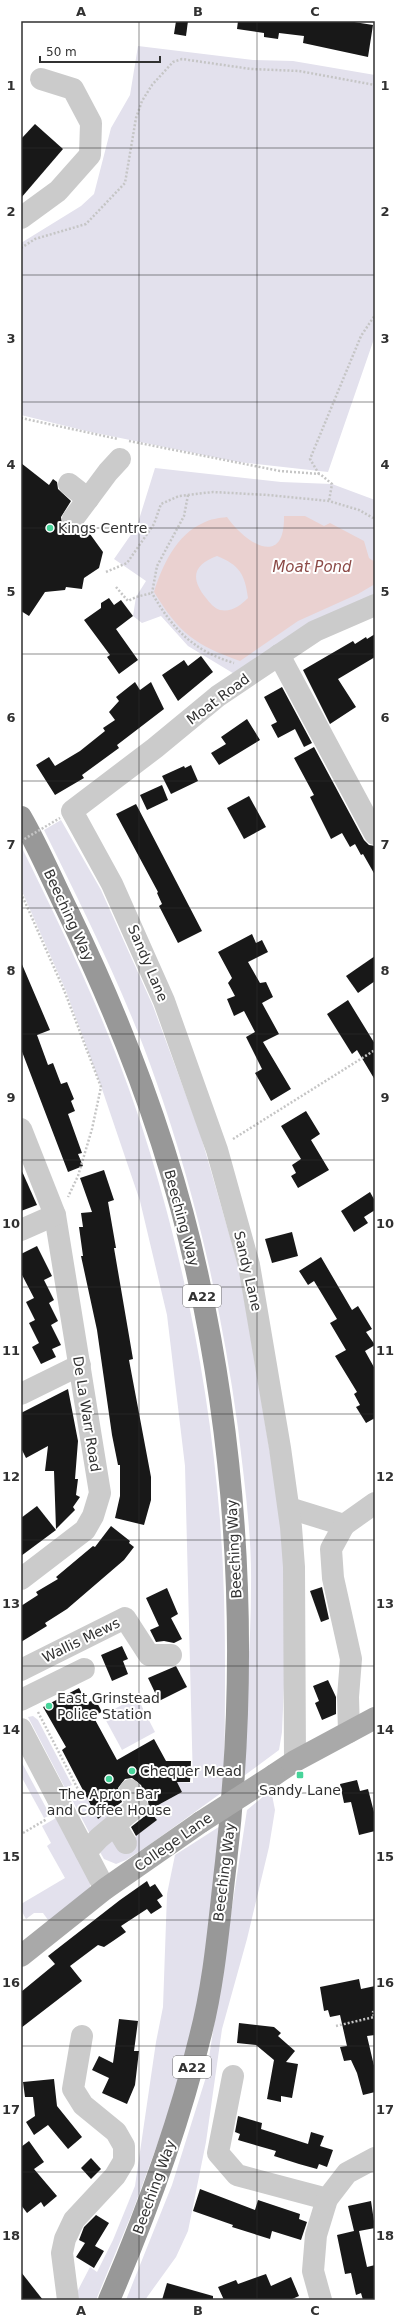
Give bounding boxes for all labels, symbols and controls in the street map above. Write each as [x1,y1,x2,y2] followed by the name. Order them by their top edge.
[76,4,86,19] text: A
[193,4,203,19] text: B
[310,4,320,19] text: C
[40,38,160,64] scale bar
[46,45,77,59] text: 50 m
[6,78,16,93] text: 1
[380,78,390,93] text: 1
[6,204,16,219] text: 2
[380,204,390,219] text: 2
[6,331,16,346] text: 3
[380,331,390,346] text: 3
[6,457,16,472] text: 4
[380,457,390,472] text: 4
[58,520,147,536] place label: Kings Centre
[45,523,55,533] marker: Kings Centre
[272,558,352,576] water label: Moat Pond
[6,584,16,599] text: 5
[380,584,390,599] text: 5
[184,670,252,728] street label: Moat Road
[6,710,16,725] text: 6
[380,710,390,725] text: 6
[6,837,16,852] text: 7
[380,837,390,852] text: 7
[41,867,97,963] street label: Beeching Way
[125,922,171,1004] street label: Sandy Lane
[6,963,16,978] text: 8
[380,963,390,978] text: 8
[6,1090,16,1105] text: 9
[380,1090,390,1105] text: 9
[161,1168,203,1268] street label: Beeching Way
[2,1216,20,1231] text: 10
[376,1216,394,1231] text: 10
[231,1229,265,1313] street label: Sandy Lane
[183,1285,221,1307] road number: A22
[2,1343,20,1358] text: 11
[376,1343,394,1358] text: 11
[70,1355,104,1473] street label: De La Warr Road
[2,1469,20,1484] text: 12
[376,1469,394,1484] text: 12
[223,1499,245,1599] street label: Beeching Way
[2,1596,20,1611] text: 13
[376,1596,394,1611] text: 13
[40,1614,122,1666] street label: Wallis Mews
[57,1690,160,1722] place label: East Grinstead Police Station
[44,1701,54,1711] marker: East Grinstead Police Station
[2,1722,20,1737] text: 14
[376,1722,394,1737] text: 14
[140,1763,242,1779] place label: Chequer Mead
[127,1766,137,1776] marker: Chequer Mead
[295,1770,305,1780] marker: Sandy Lane
[104,1774,114,1784] marker: The Apron Bar and Coffee House
[259,1782,341,1798] place label: Sandy Lane
[47,1786,171,1818] place label: The Apron Bar and Coffee House
[131,1809,215,1875] street label: College Lane
[210,1822,238,1922] street label: Beeching Way
[2,1849,20,1864] text: 15
[376,1849,394,1864] text: 15
[2,1975,20,1990] text: 16
[376,1975,394,1990] text: 16
[173,2056,211,2078] road number: A22
[2,2102,20,2117] text: 17
[376,2102,394,2117] text: 17
[129,2138,179,2236] street label: Beeching Way
[2,2228,20,2243] text: 18
[376,2228,394,2243] text: 18
[76,2303,86,2318] text: A
[193,2303,203,2318] text: B
[310,2303,320,2318] text: C

